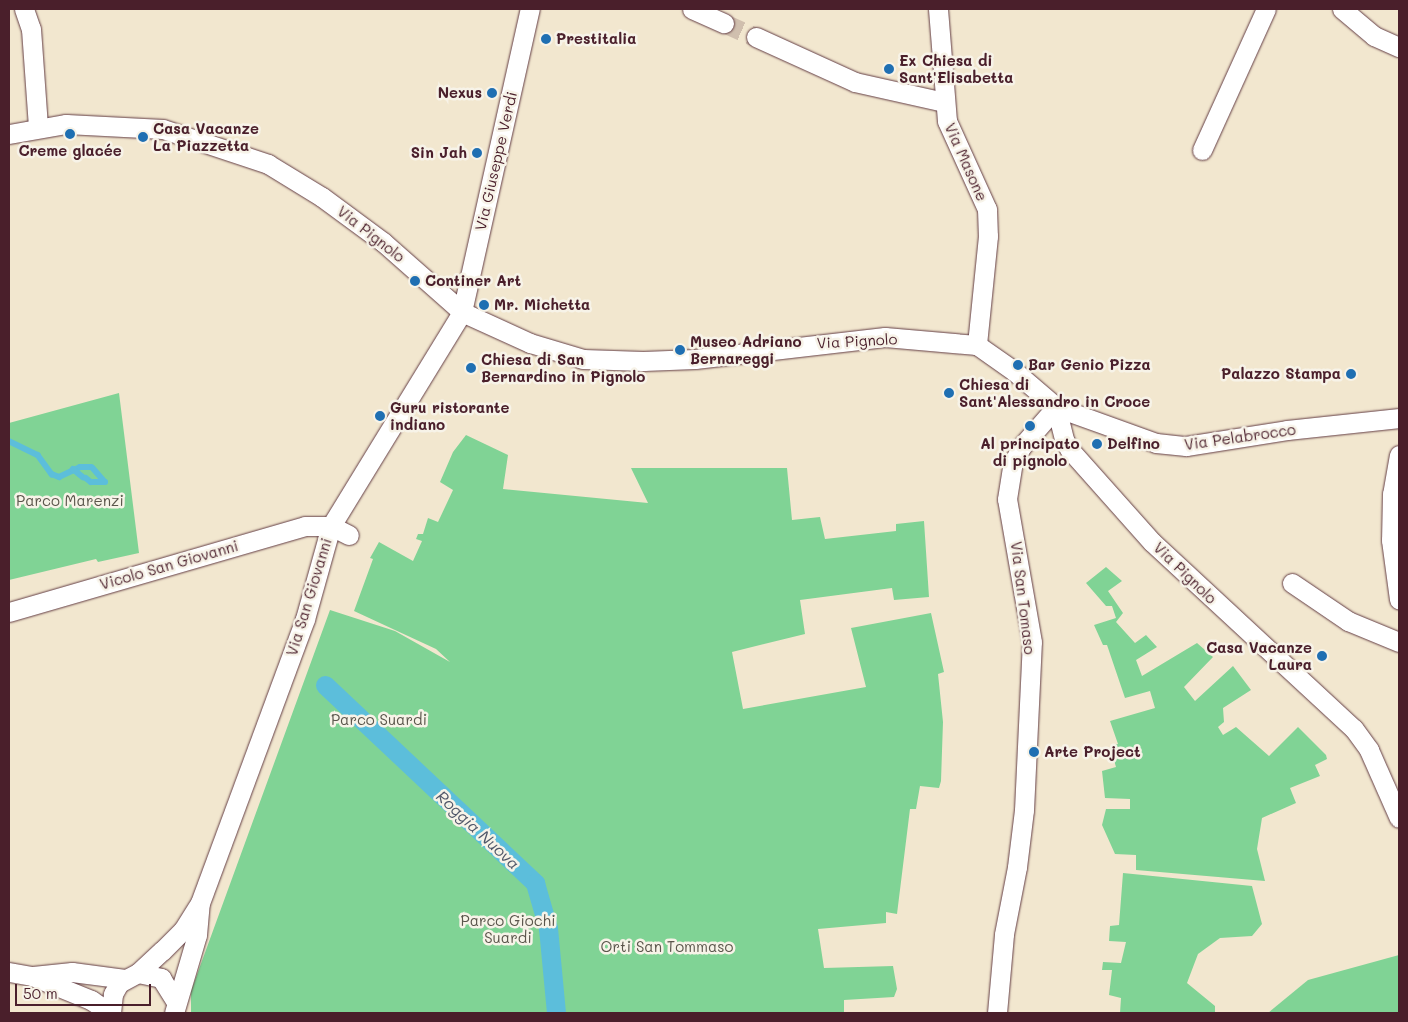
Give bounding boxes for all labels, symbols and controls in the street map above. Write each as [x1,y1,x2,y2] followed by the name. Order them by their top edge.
[556,30,636,48] place label: Prestitalia
[540,33,552,45] marker: Prestitalia
[899,51,1013,86] place label: Ex Chiesa di Sant'Elisabetta
[883,63,895,75] marker: Ex Chiesa di Sant'Elisabetta
[438,84,482,102] place label: Nexus
[486,87,498,99] marker: Nexus
[471,90,521,232] street label: Via Giuseppe Verdi
[153,119,259,154] place label: Casa Vacanze La Piazzetta
[941,120,991,204] street label: Via Masone
[64,128,76,140] marker: Creme glacée
[137,131,149,143] marker: Casa Vacanze La Piazzetta
[18,142,122,160] place label: Creme glacée
[411,144,467,162] place label: Sin Jah
[471,147,483,159] marker: Sin Jah
[334,202,408,266] street label: Via Pignolo
[425,272,521,290] place label: Continer Art
[409,275,421,287] marker: Continer Art
[494,296,590,314] place label: Mr. Michetta
[478,299,490,311] marker: Mr. Michetta
[816,330,898,352] street label: Via Pignolo
[690,332,801,367] place label: Museo Adriano Bernareggi
[674,344,686,356] marker: Museo Adriano Bernareggi
[481,350,645,385] place label: Chiesa di San Bernardino in Pignolo
[1028,356,1151,374] place label: Bar Genio Pizza
[1012,359,1024,371] marker: Bar Genio Pizza
[465,362,477,374] marker: Chiesa di San Bernardino in Pignolo
[1221,365,1341,383] place label: Palazzo Stampa
[1345,368,1357,380] marker: Palazzo Stampa
[959,375,1150,410] place label: Chiesa di Sant'Alessandro in Croce
[943,387,955,399] marker: Chiesa di Sant'Alessandro in Croce
[390,398,509,433] place label: Guru ristorante indiano
[374,410,386,422] marker: Guru ristorante indiano
[1024,420,1036,432] marker: Al principato di pignolo
[1183,420,1297,454] street label: Via Pelabrocco
[980,434,1080,469] place label: Al principato di pignolo
[1107,435,1160,453] place label: Delfino
[1091,438,1103,450] marker: Delfino
[16,492,124,510] park label: Parco Marenzi
[283,536,335,658] street label: Via San Giovanni
[98,537,240,593] street label: Vicolo San Giovanni
[1150,538,1220,608] street label: Via Pignolo
[1007,540,1039,656] street label: Via San Tomaso
[1206,638,1312,673] place label: Casa Vacanze Laura
[1316,650,1328,662] marker: Casa Vacanze Laura
[331,711,427,729] park label: Parco Suardi
[1044,743,1141,761] place label: Arte Project
[1028,746,1040,758] marker: Arte Project
[432,787,524,873] water label: Roggia Nuova
[460,911,556,946] park label: Parco Giochi Suardi
[601,938,733,956] park label: Orti San Tommaso
[18,974,154,1006] scale bar
[23,983,58,1003] text: 50 m

